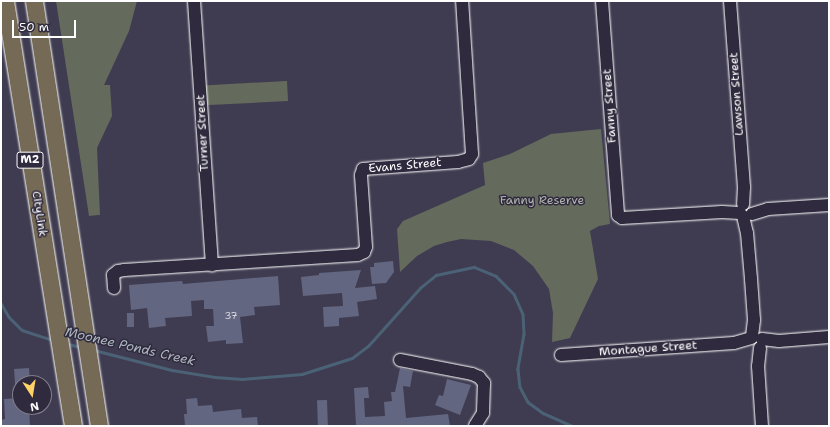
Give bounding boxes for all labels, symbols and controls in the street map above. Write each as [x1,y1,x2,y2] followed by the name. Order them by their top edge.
[14,12,78,38] scale bar
[19,19,49,35] text: 50 m
[727,52,747,136] street label: Lawson Street
[600,68,620,144] street label: Fanny Street
[194,94,212,172] street label: Turner Street
[16,151,44,169] road number: M2
[368,156,442,176] street label: Evans Street
[28,190,50,238] street label: CityLink
[500,194,584,208] park label: Fanny Reserve
[224,310,238,322] house number: 37
[64,324,196,370] water label: Moonee Ponds Creek
[598,338,698,360] street label: Montague Street
[12,375,52,415] north arrow
[29,398,40,414] text: N

